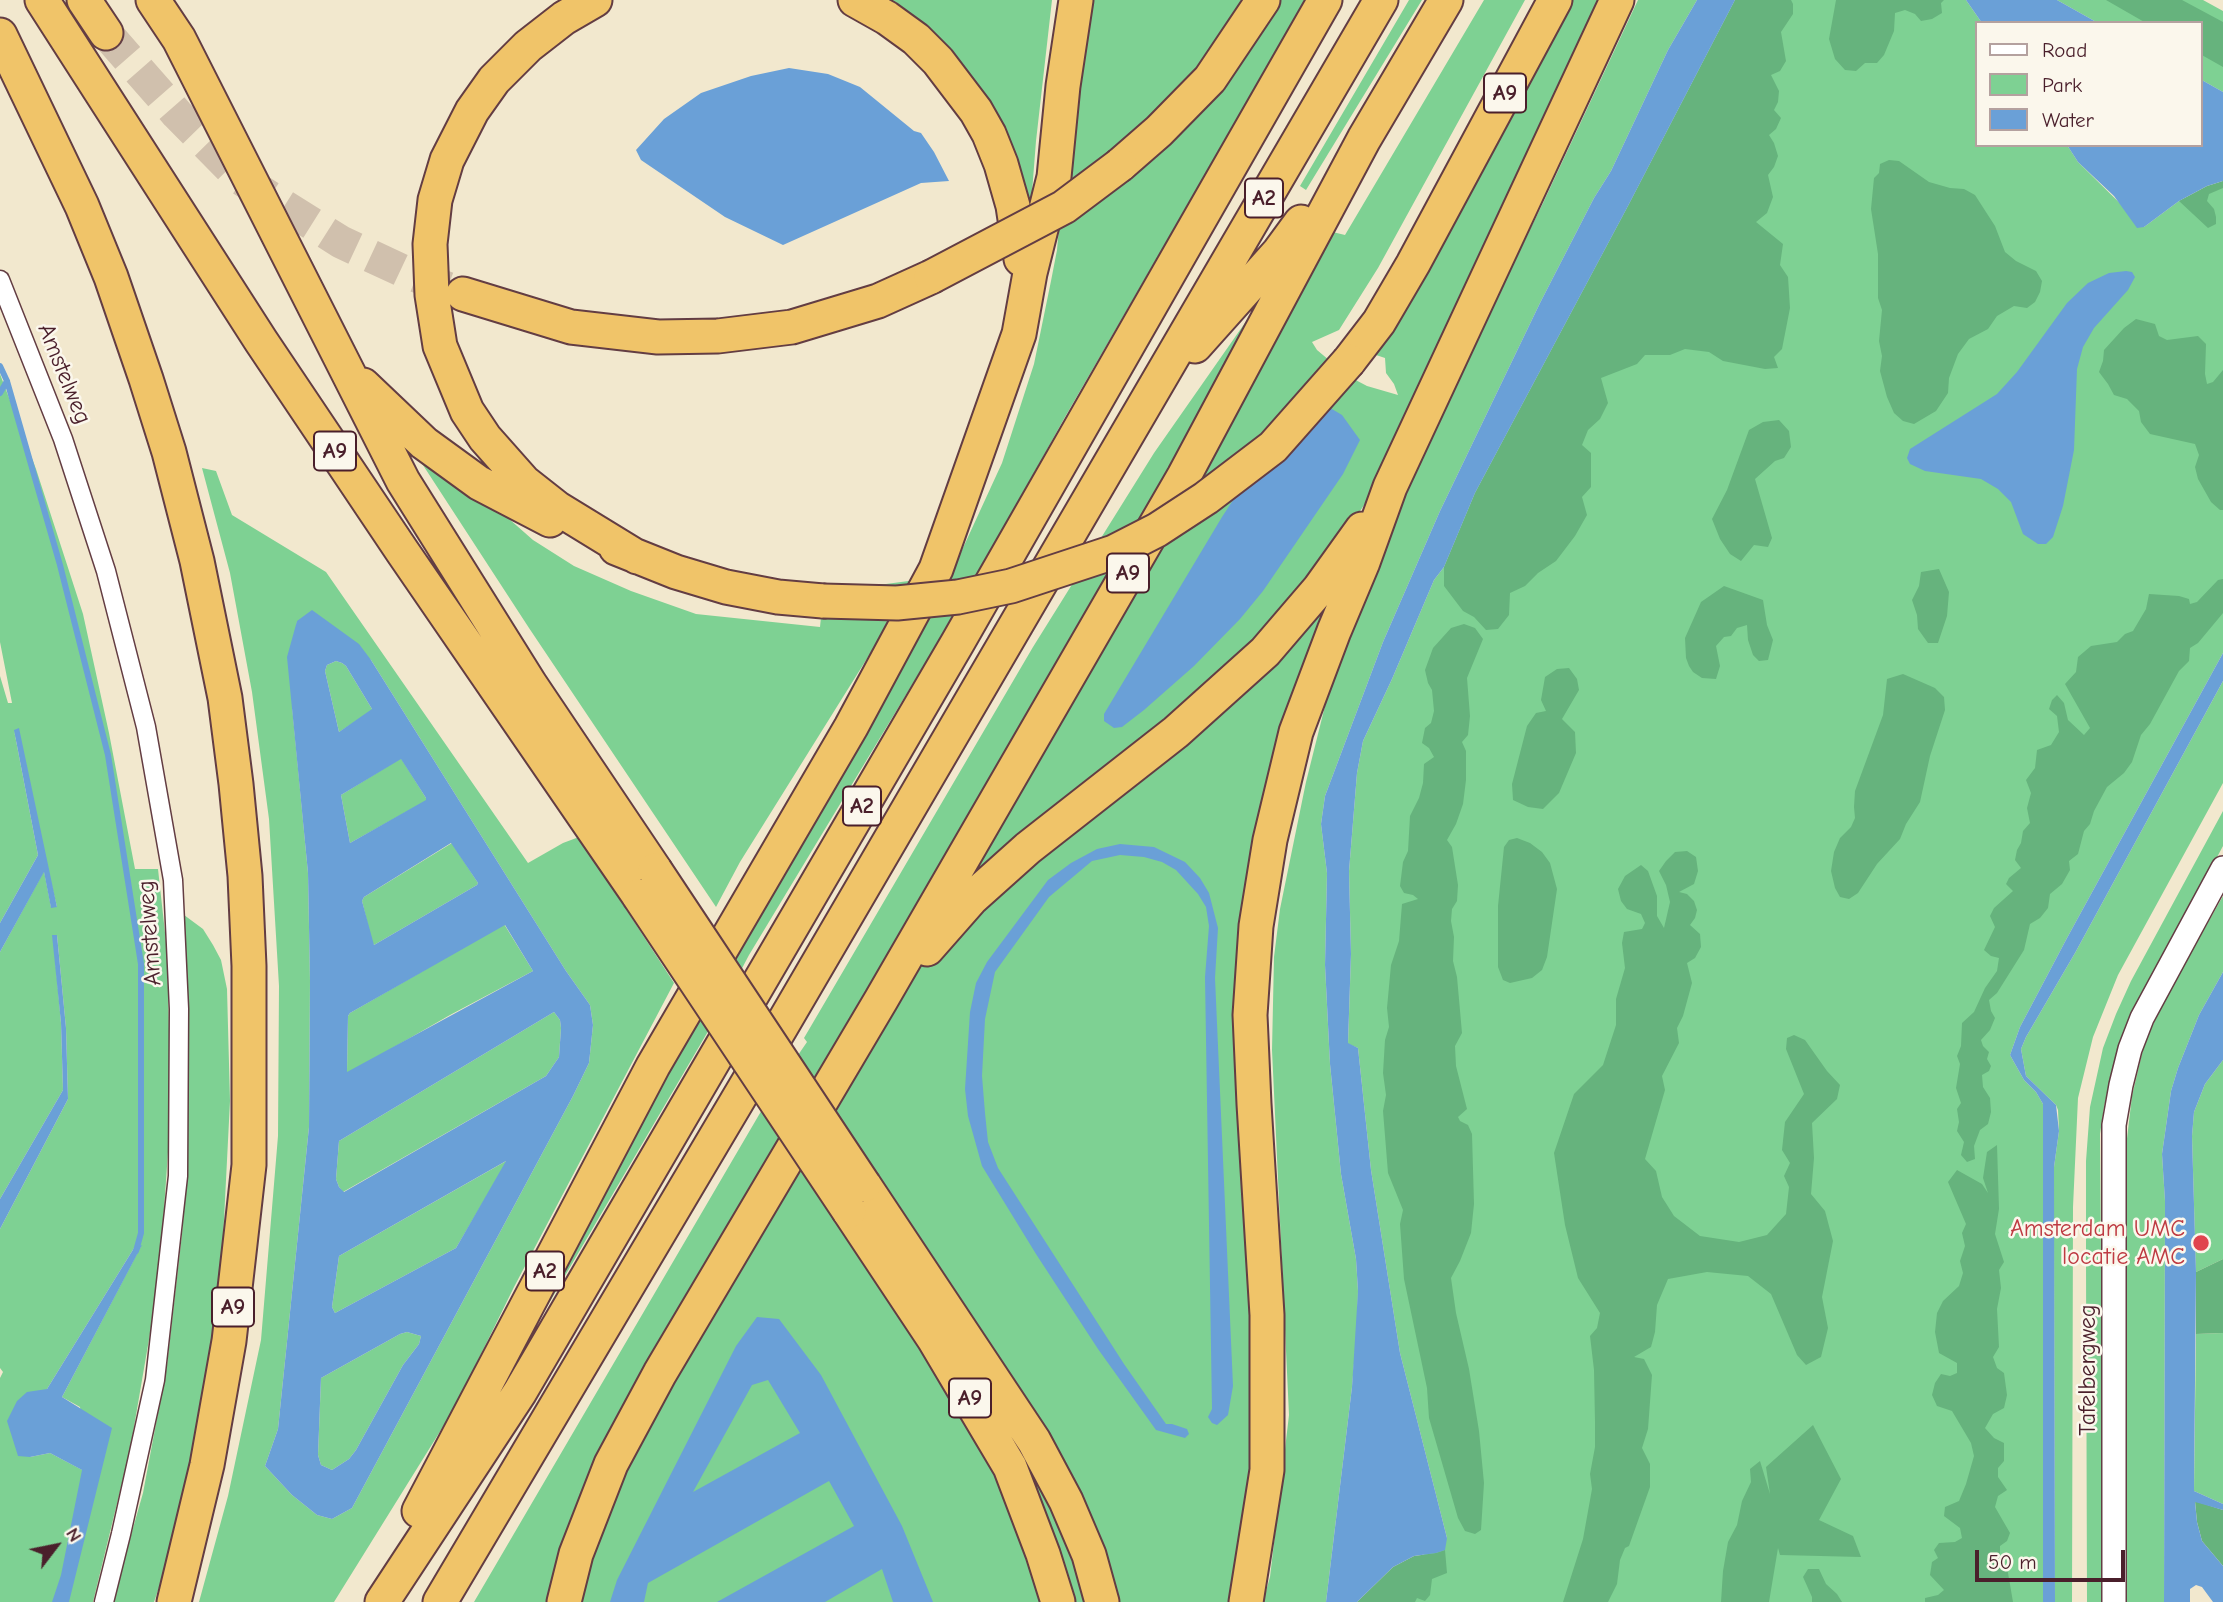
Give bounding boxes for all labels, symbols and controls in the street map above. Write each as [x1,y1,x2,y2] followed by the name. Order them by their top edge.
[1974,21,2202,147] legend
[2042,38,2087,62] text: Road
[2042,73,2082,97] text: Park
[1484,74,1526,113] road number: A9
[2042,108,2094,132] text: Water
[1245,178,1283,218] road number: A2
[31,320,97,428] street label: Amstelweg
[314,432,356,471] road number: A9
[1107,554,1149,593] road number: A9
[843,786,881,826] road number: A2
[132,879,168,987] street label: Amstelweg
[2010,1215,2185,1271] place label: Amsterdam UMC locatie AMC
[2191,1233,2211,1253] marker: Amsterdam UMC locatie AMC
[526,1252,564,1290] road number: A2
[212,1288,254,1326] road number: A9
[2074,1304,2102,1436] street label: Tafelbergweg
[949,1378,991,1418] road number: A9
[21,1511,91,1581] north arrow
[61,1524,86,1546] text: N
[1978,1536,2128,1580] scale bar
[1988,1550,2037,1574] text: 50 m

